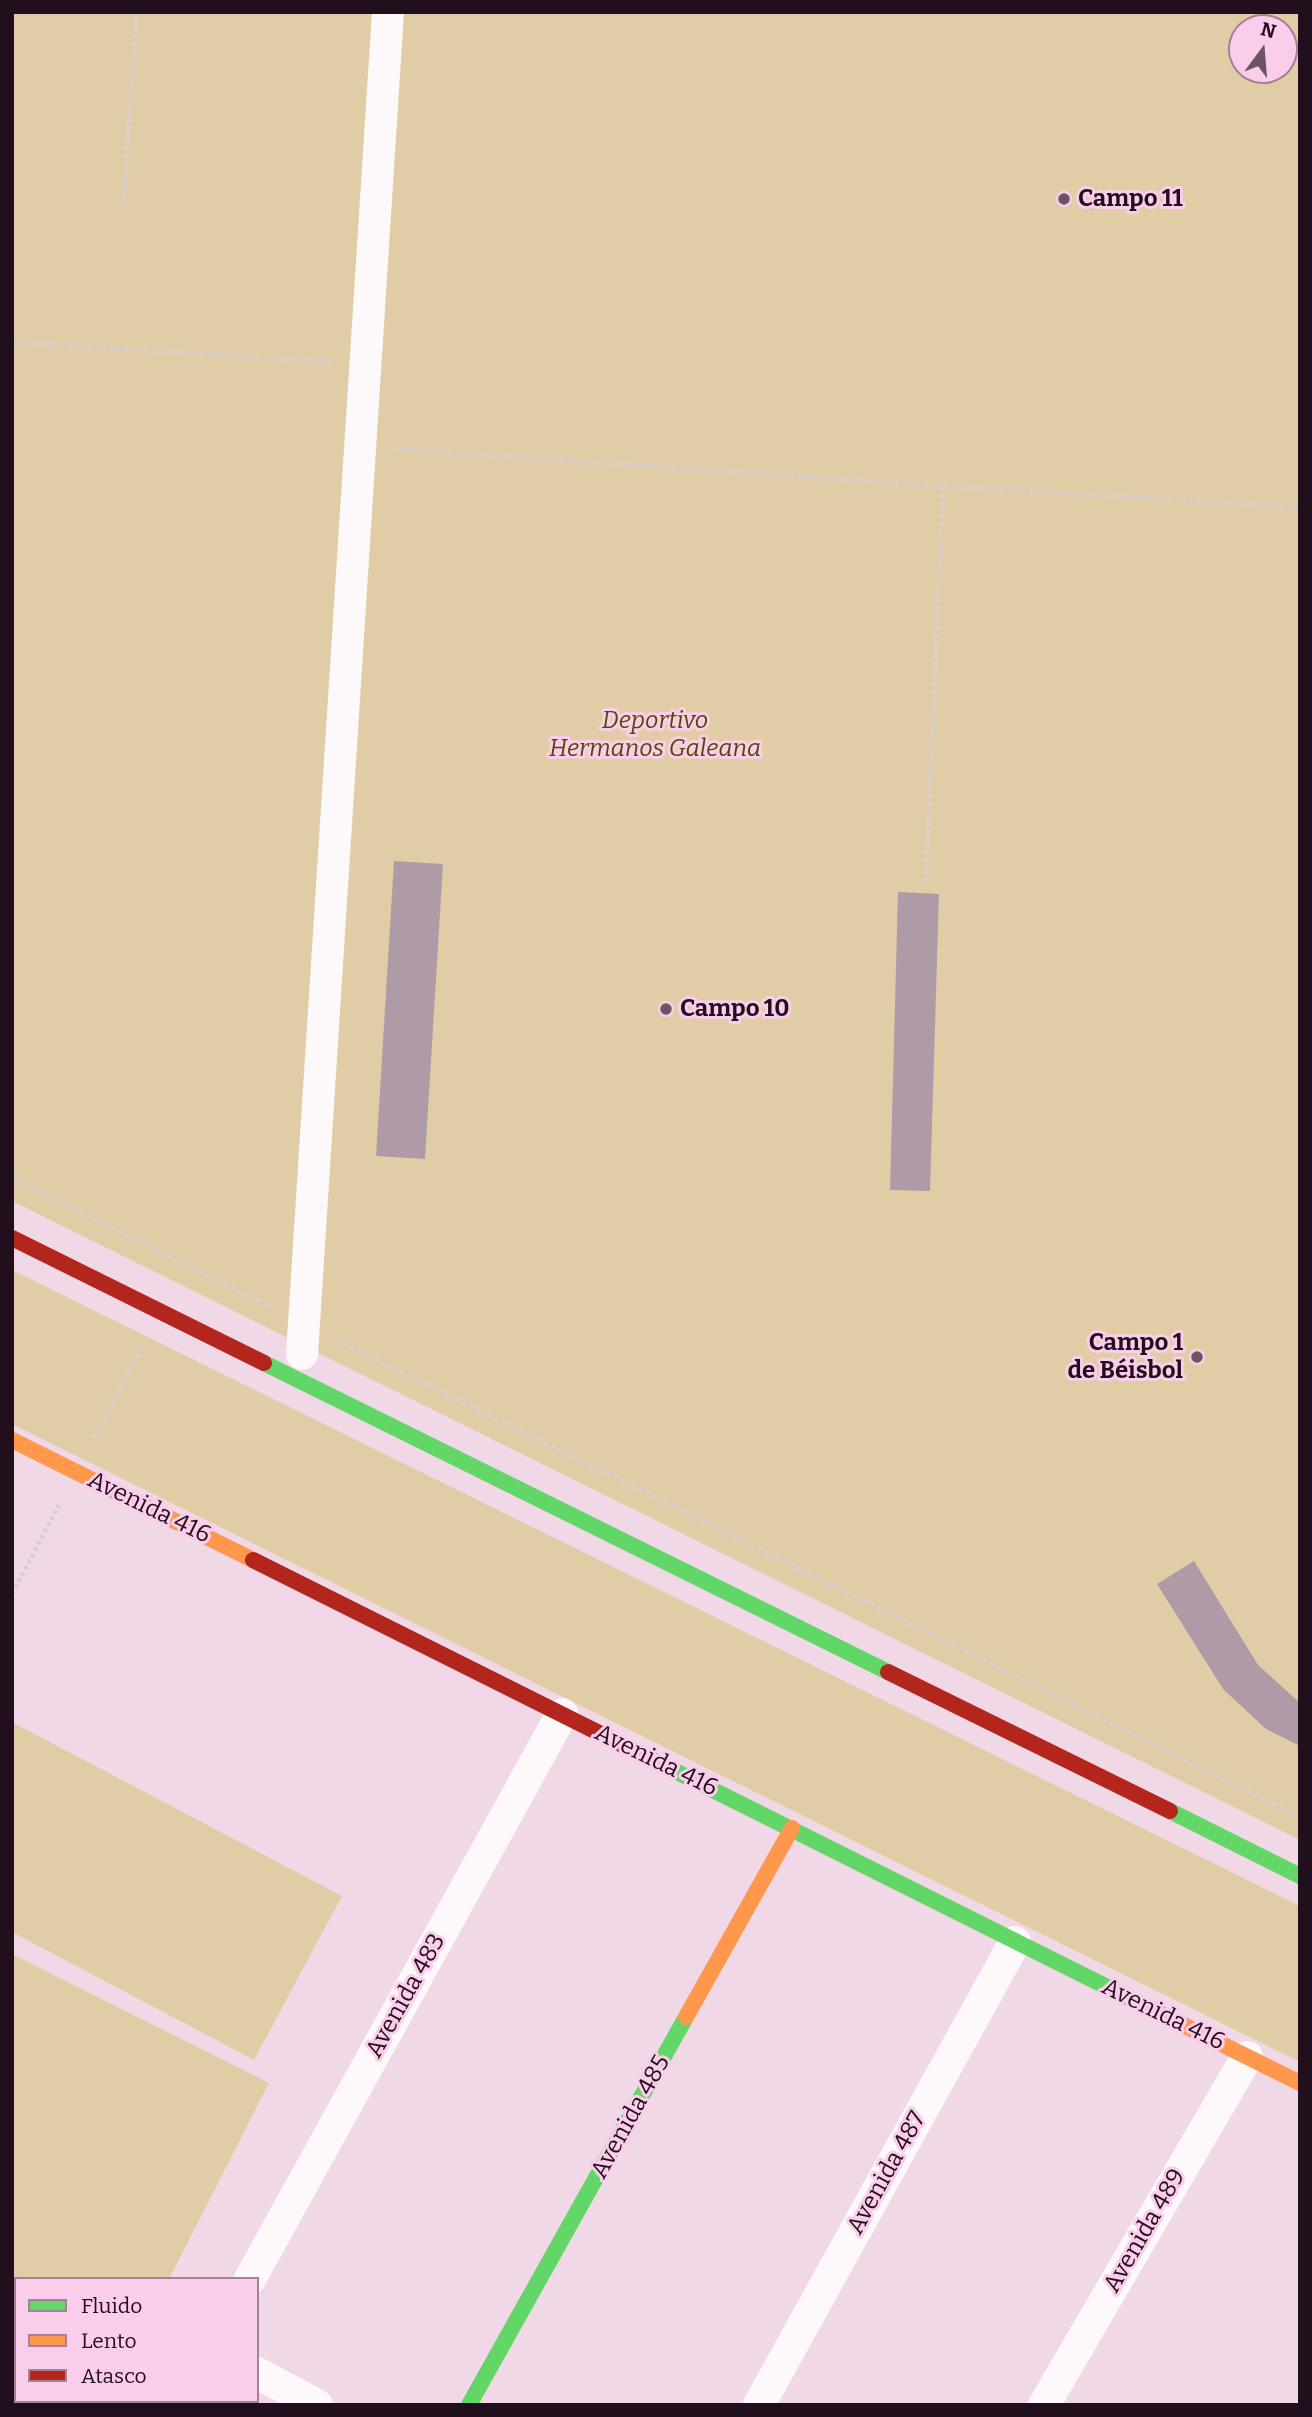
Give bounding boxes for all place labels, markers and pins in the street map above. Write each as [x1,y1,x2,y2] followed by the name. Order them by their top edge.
[1078,185,1183,213] place label: Campo 11
[1056,191,1072,207] marker: Campo 11
[680,995,789,1023] place label: Campo 10
[658,1001,674,1017] marker: Campo 10
[1068,1329,1183,1385] place label: Campo 1 de Béisbol
[1189,1349,1205,1365] marker: Campo 1 de Béisbol

